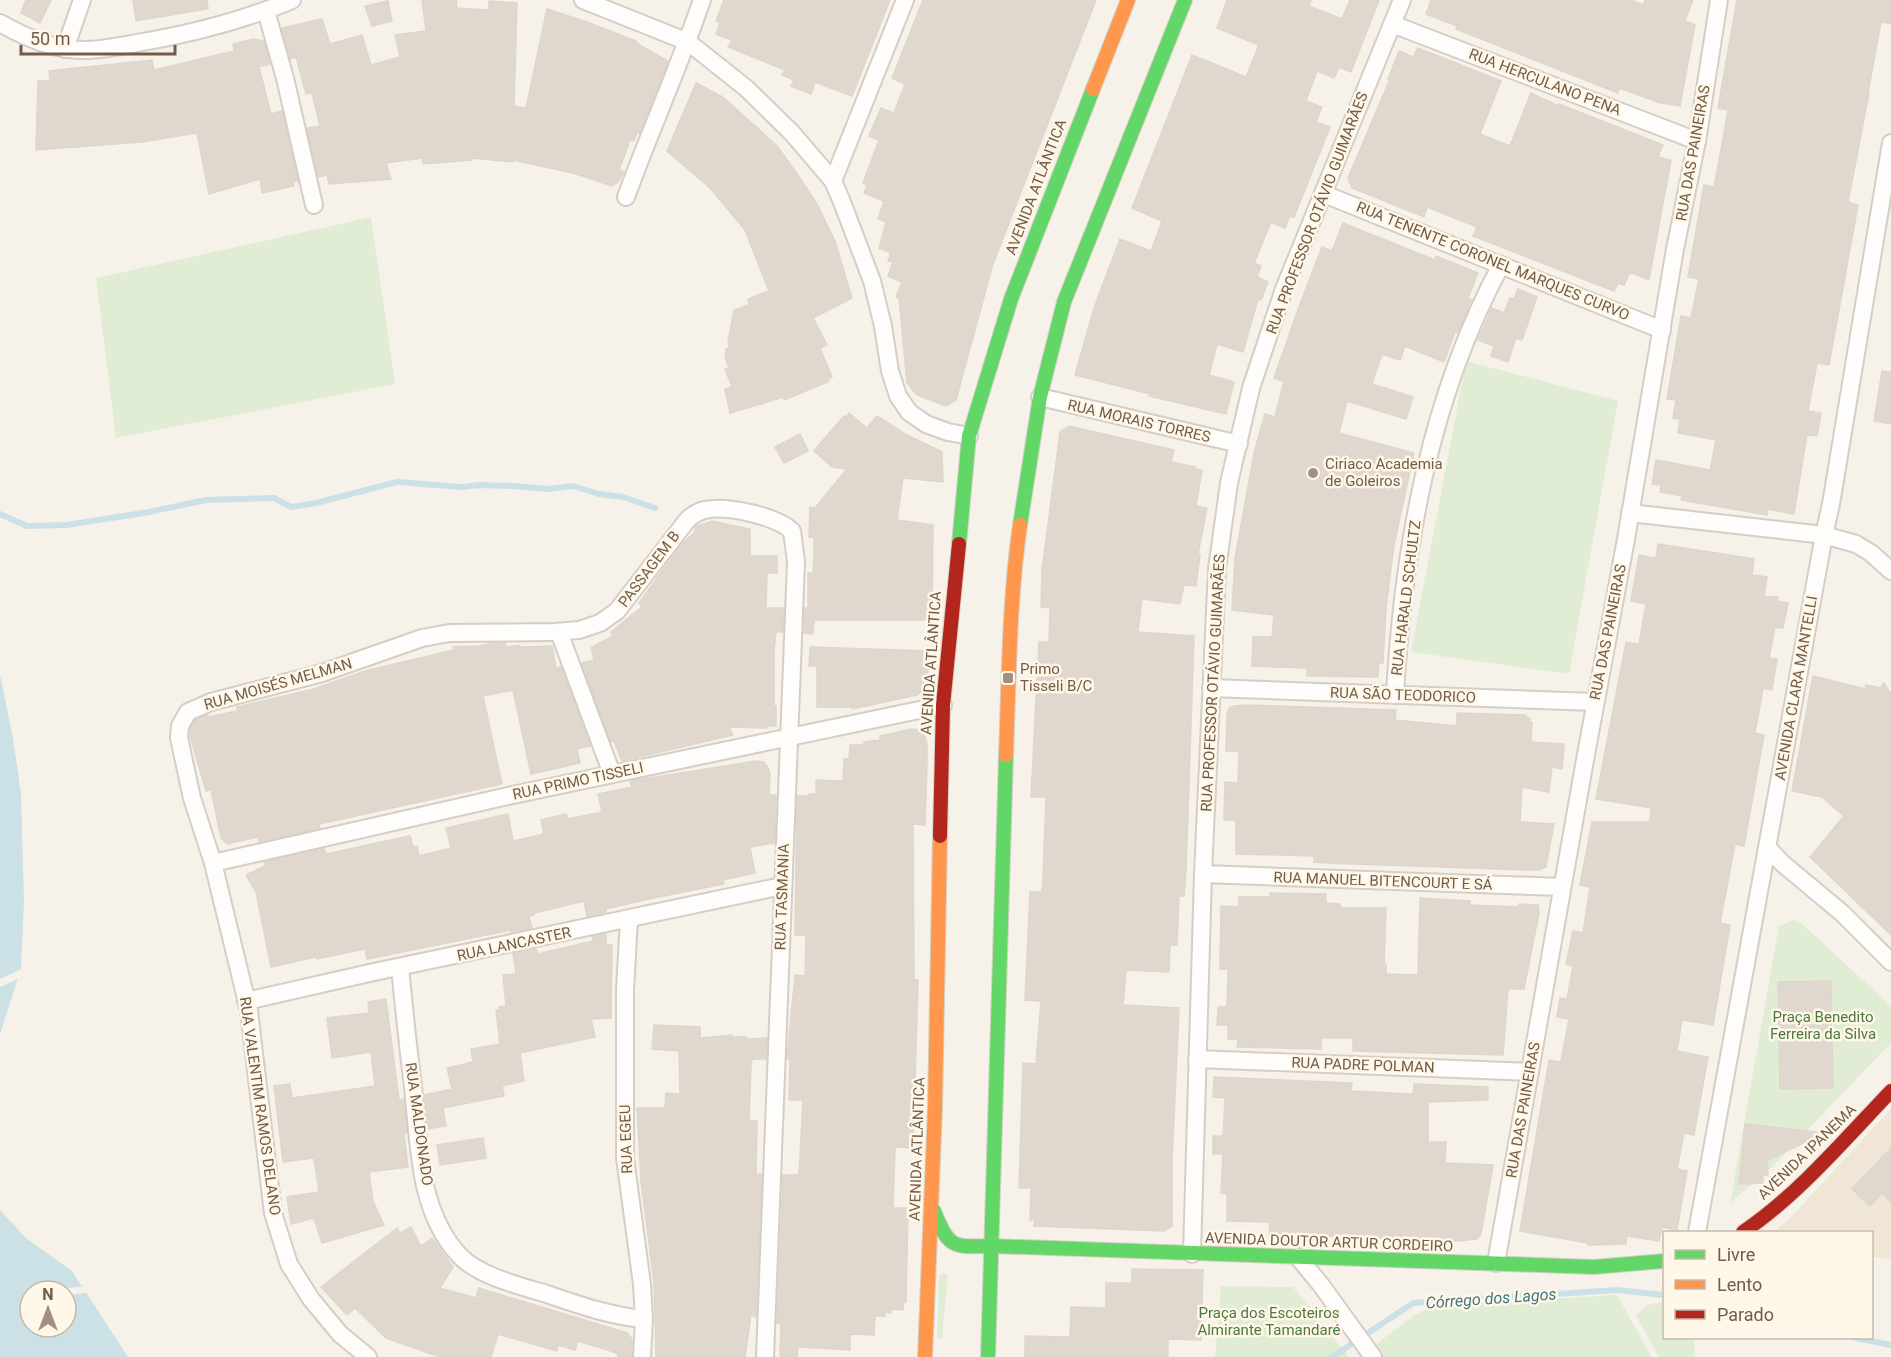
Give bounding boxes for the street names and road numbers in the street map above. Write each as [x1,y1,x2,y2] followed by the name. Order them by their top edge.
[1466,45,1624,119] street label: RUA HERCULANO PENA
[1672,83,1714,223] street label: RUA DAS PAINEIRAS
[1262,89,1372,337] street label: RUA PROFESSOR OTÁVIO GUIMARÃES
[1002,116,1070,257] street label: AVENIDA ATLÂNTICA
[1354,198,1632,324] street label: RUA TENENTE CORONEL MARQUES CURVO
[1066,396,1212,446] street label: RUA MORAIS TORRES
[1388,519,1424,677] street label: RUA HARALD SCHULTZ
[615,527,683,611] street label: PASSAGEM B
[1197,554,1229,812] street label: RUA PROFESSOR OTÁVIO GUIMARÃES
[1586,562,1630,701] street label: RUA DAS PAINEIRAS
[917,590,945,735] street label: AVENIDA ATLÂNTICA
[1771,594,1821,782] street label: AVENIDA CLARA MANTELLI
[202,654,354,714] street label: RUA MOISÉS MELMAN
[1330,683,1476,707] street label: RUA SÃO TEODORICO
[511,758,645,804] street label: RUA PRIMO TISSELI
[771,843,793,951] street label: RUA TASMANIA
[1273,868,1493,894] street label: RUA MANUEL BITENCOURT E SÁ
[455,923,573,965] street label: RUA LANCASTER
[236,996,284,1216] street label: RUA VALENTIM RAMOS DELANO
[1502,1040,1544,1180] street label: RUA DAS PAINEIRAS
[1291,1054,1435,1076] street label: RUA PADRE POLMAN
[401,1061,437,1187] street label: RUA MALDONADO
[905,1076,929,1221] street label: AVENIDA ATLÂNTICA
[1754,1100,1860,1204] street label: AVENIDA IPANEMA
[616,1104,636,1174] street label: RUA EGEU
[1204,1229,1454,1255] street label: AVENIDA DOUTOR ARTUR CORDEIRO

